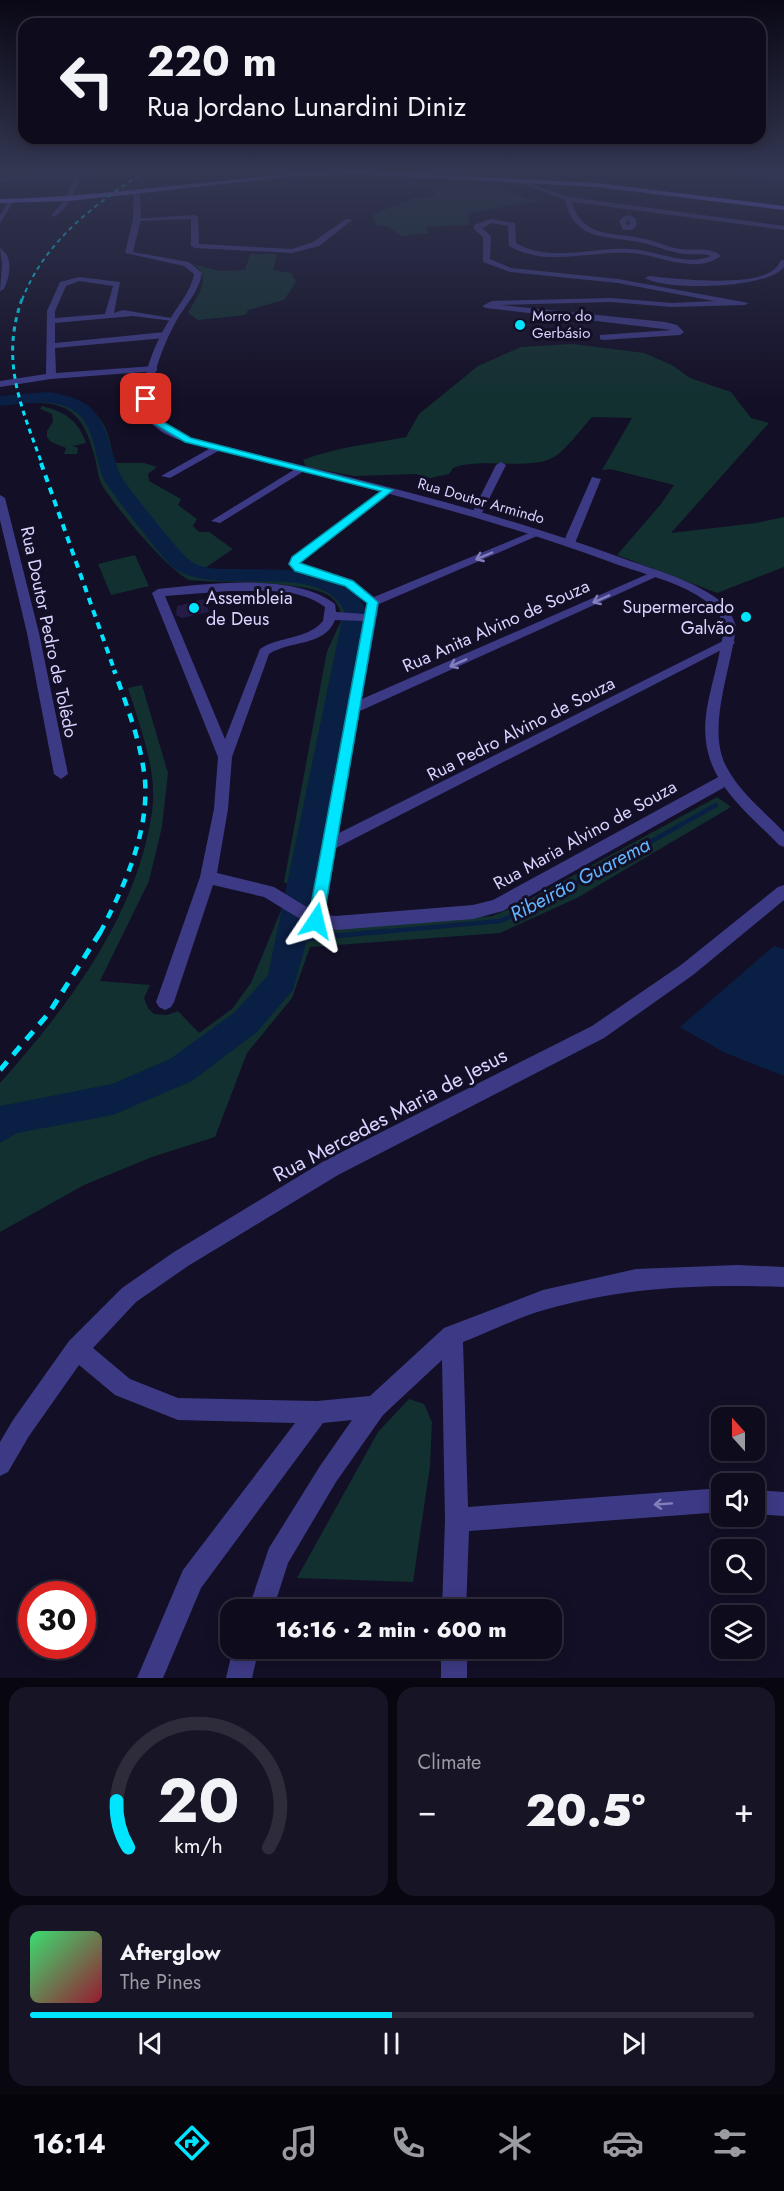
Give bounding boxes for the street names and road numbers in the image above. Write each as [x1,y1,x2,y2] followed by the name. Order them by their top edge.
[415,472,547,530] street label: Rua Doutor Armindo
[14,524,84,740] street label: Rua Doutor Pedro de Tolêdo
[398,573,594,679] street label: Rua Anita Alvino de Souza
[422,670,620,788] street label: Rua Pedro Alvino de Souza
[489,774,681,896] street label: Rua Maria Alvino de Souza
[268,1040,512,1190] street label: Rua Mercedes Maria de Jesus

